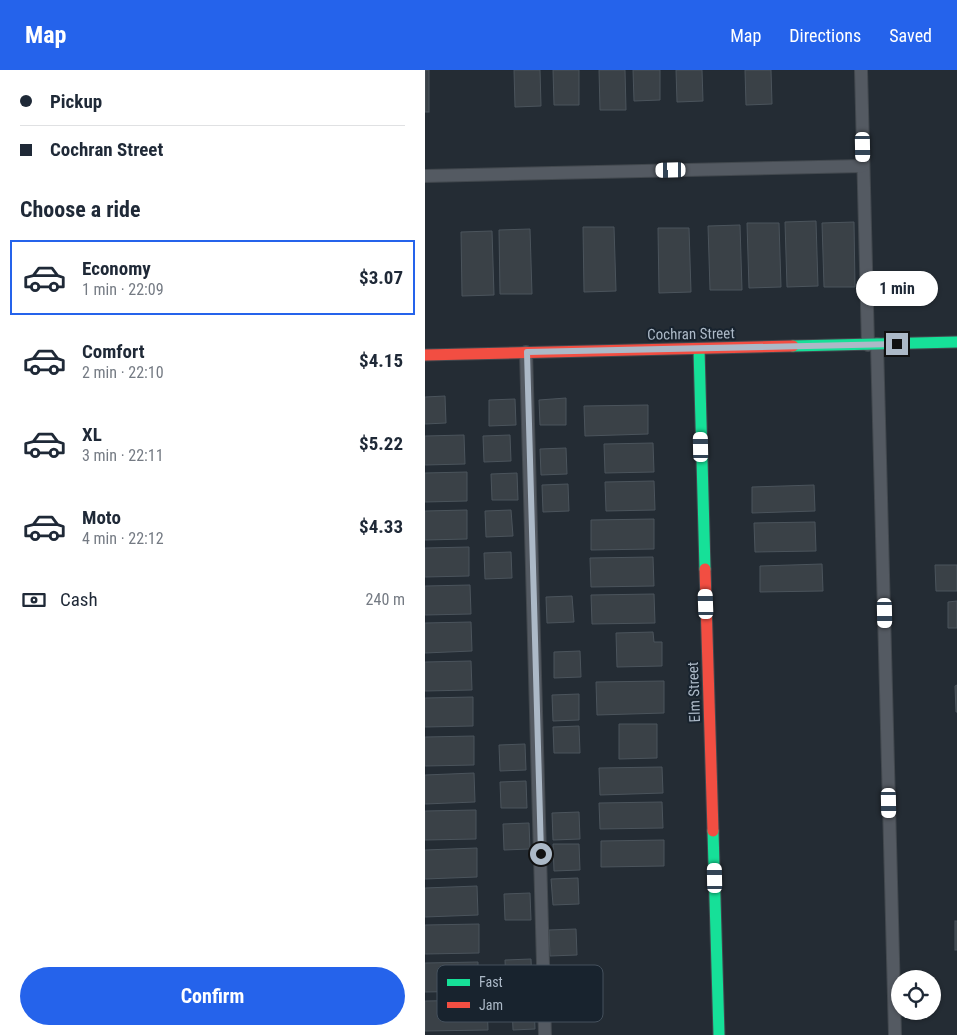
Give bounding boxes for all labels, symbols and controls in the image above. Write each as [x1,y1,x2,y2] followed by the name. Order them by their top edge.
[25,21,66,49] text: Map
[730,25,761,46] text: Map
[789,25,861,46] text: Directions
[889,25,932,46] text: Saved
[50,90,102,113] text: Pickup
[855,132,870,162] car
[50,138,163,161] text: Cochran Street
[655,162,686,178] car
[20,197,141,222] text: Choose a ride
[22,255,67,300] icon: car
[82,257,151,280] text: Economy
[359,266,403,289] text: $3.07
[856,272,938,306] callout: 1 min
[879,279,915,298] text: 1 min
[82,280,164,299] text: 1 min · 22:09
[647,324,735,344] street label: Cochran Street
[886,333,908,355] route end
[22,338,67,383] icon: car
[82,340,145,363] text: Comfort
[359,349,403,372] text: $4.15
[82,363,164,382] text: 2 min · 22:10
[22,421,67,466] icon: car
[82,423,102,446] text: XL
[359,432,403,455] text: $5.22
[693,432,708,462] car
[82,446,164,465] text: 3 min · 22:11
[22,504,67,549] icon: car
[82,506,121,529] text: Moto
[359,515,403,538] text: $4.33
[82,529,164,548] text: 4 min · 22:12
[20,586,48,614] icon: cash
[60,588,98,611] text: Cash
[697,589,714,619] car
[366,590,405,609] text: 240 m
[877,598,892,628] car
[684,661,704,723] street label: Elm Street
[881,788,896,818] car
[530,843,552,865] route start
[707,863,722,893] car
[437,965,603,1022] legend
[20,967,405,1025] button: Confirm
[891,970,941,1020] map controls
[891,970,941,1020] button: locate
[479,974,503,990] text: Fast
[479,997,503,1013] text: Jam

